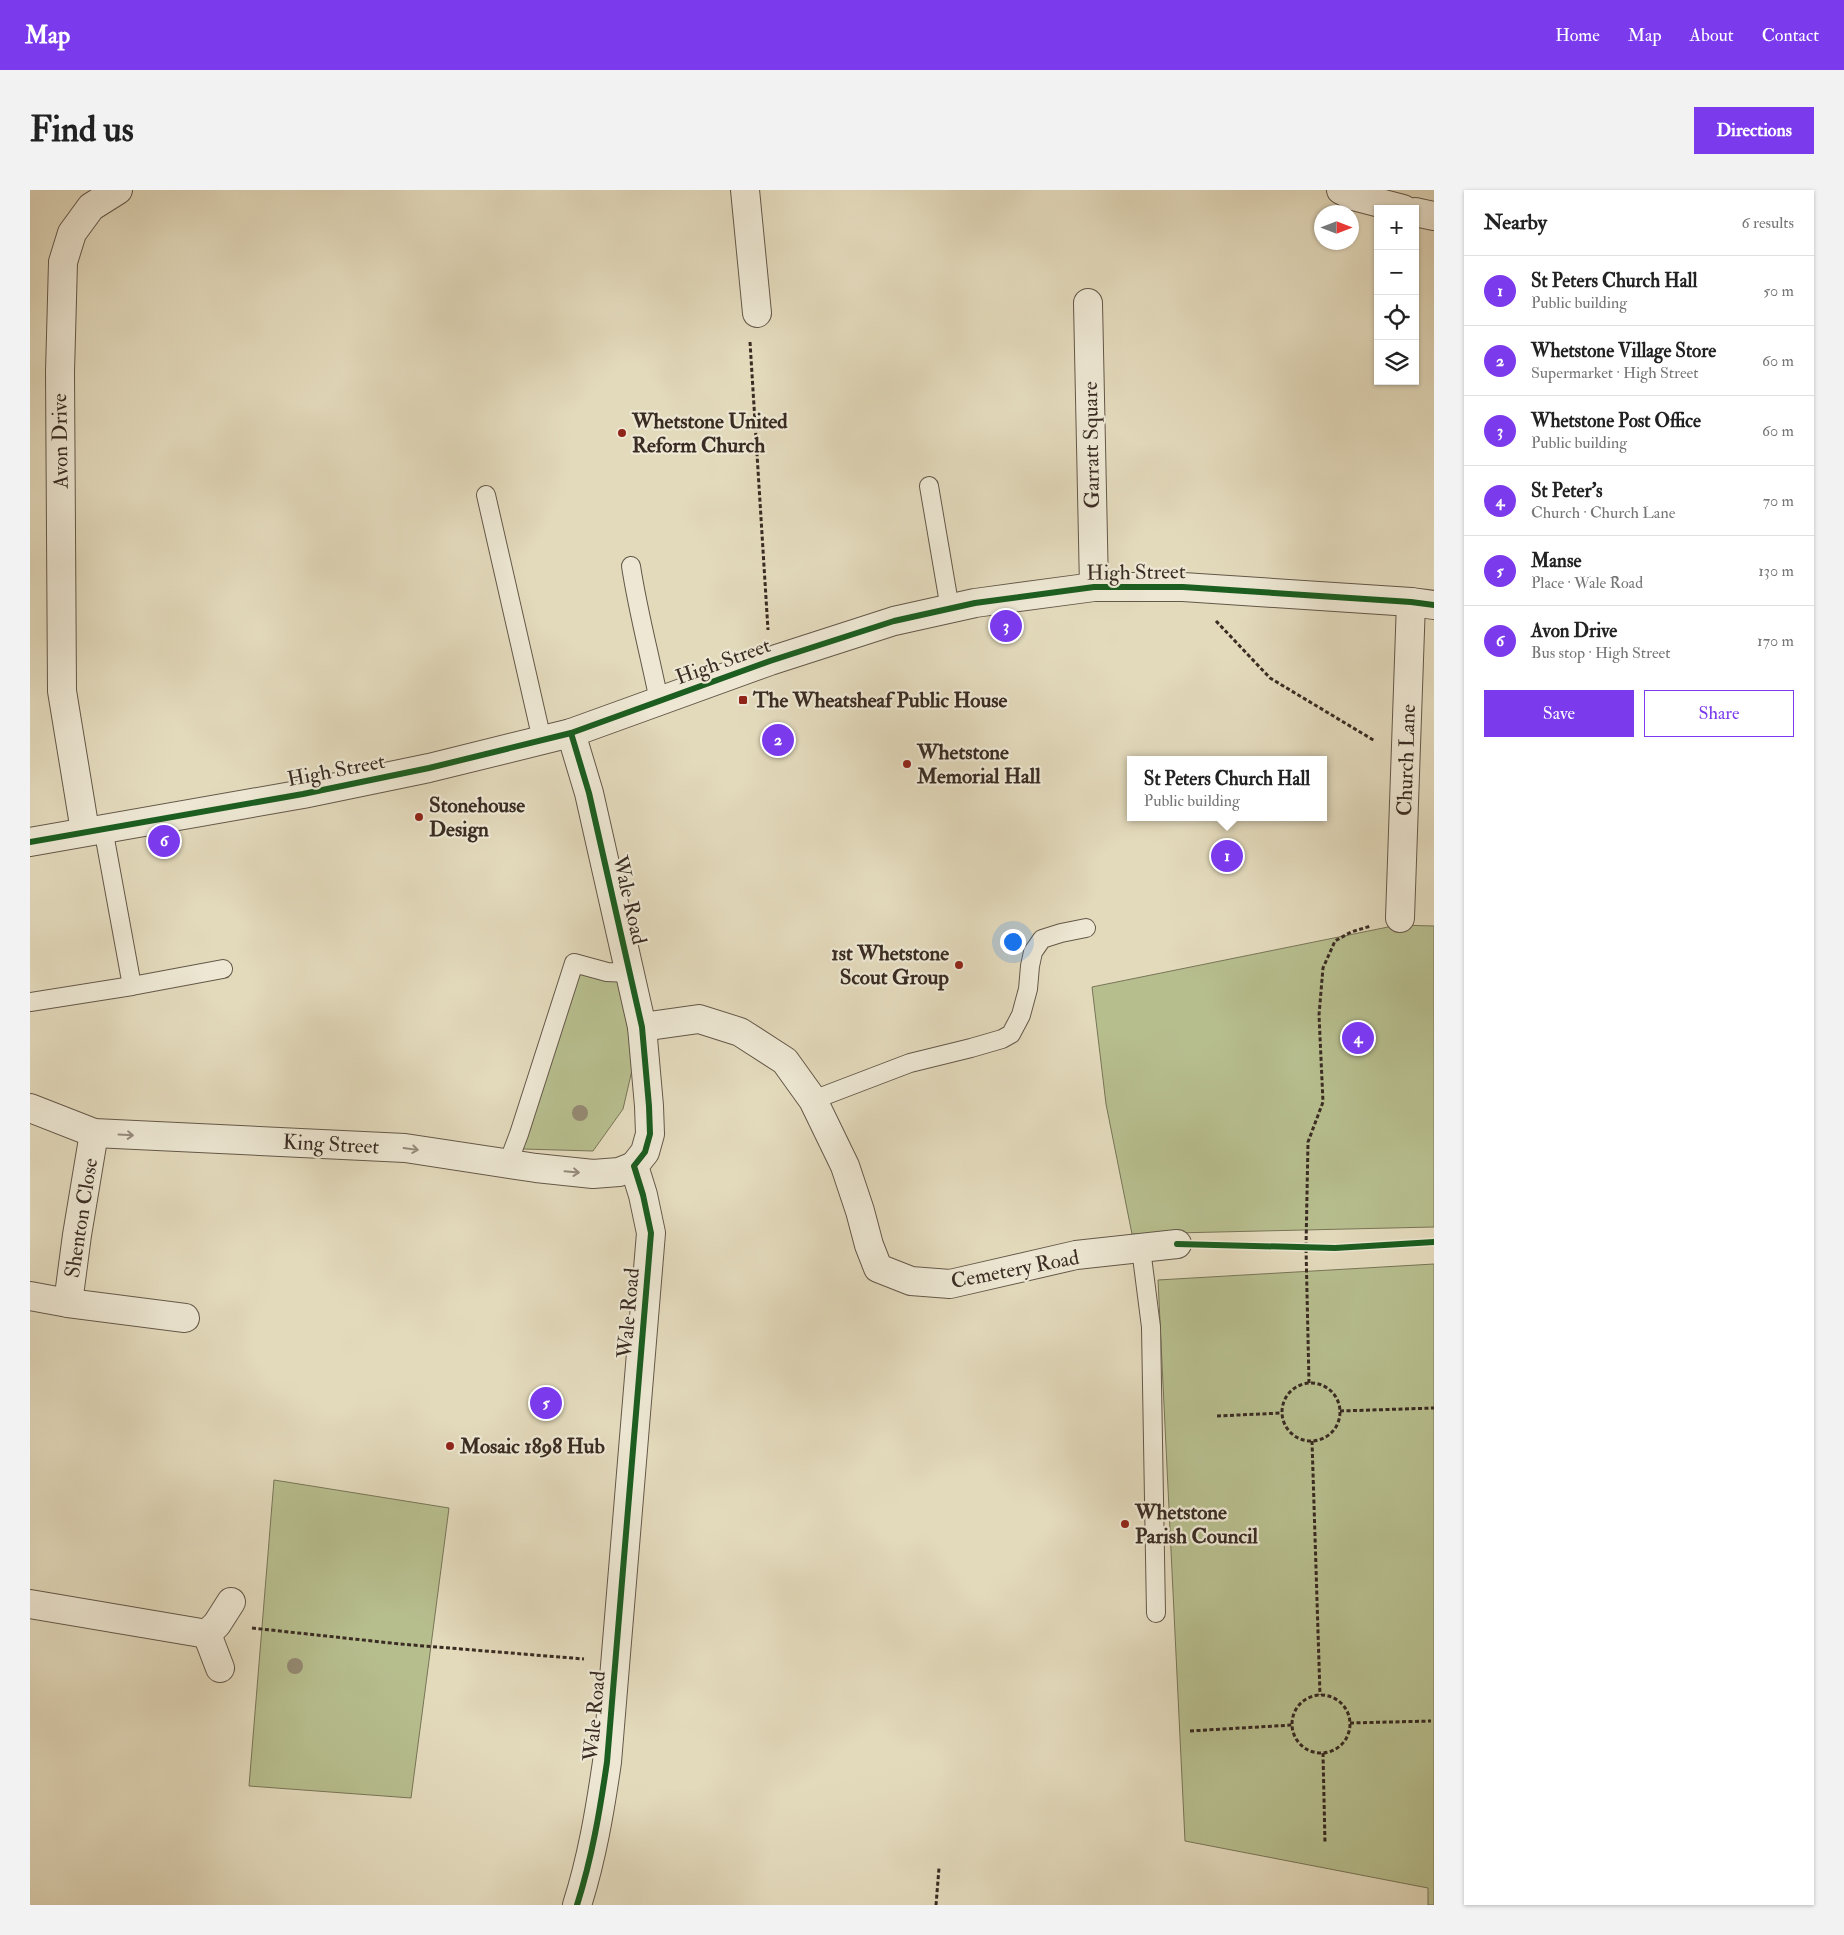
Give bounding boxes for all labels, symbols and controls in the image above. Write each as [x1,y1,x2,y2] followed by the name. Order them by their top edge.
[25,20,70,51] text: Map
[1555,24,1600,47] text: Home
[1628,24,1662,47] text: Map
[1690,24,1734,47] text: About
[1762,24,1819,47] text: Contact
[1694,107,1814,154] button: Directions
[30,108,134,152] text: Find us
[1314,205,1359,250] north arrow
[1374,205,1419,385] map controls
[1374,205,1419,250] button: +
[1484,209,1547,236] text: Nearby
[1742,213,1794,233] text: 6 results
[1374,250,1419,295] button: −
[1531,269,1697,293] text: St Peters Church Hall
[1497,281,1503,301] text: 1
[1763,281,1794,301] text: 50 m
[1531,293,1627,313] text: Public building
[1374,295,1419,340] button: locate
[1531,339,1716,363] text: Whetstone Village Store
[1374,340,1419,385] button: layers
[1496,351,1504,371] text: 2
[1762,351,1794,371] text: 60 m
[1531,363,1698,383] text: Supermarket · High Street
[1077,381,1106,509] street label: Garratt Square
[46,393,75,490] street label: Avon Drive
[631,408,788,459] place label: Whetstone United Reform Church
[1531,409,1701,433] text: Whetstone Post Office
[1497,421,1503,441] text: 3
[1762,421,1794,441] text: 60 m
[616,427,628,439] marker: Whetstone United Reform Church
[1531,433,1627,453] text: Public building
[1531,479,1603,503] text: St Peter's
[1496,491,1504,511] text: 4
[1763,491,1794,511] text: 70 m
[1531,503,1675,523] text: Church · Church Lane
[1531,549,1581,573] text: Manse
[1086,558,1186,587] street label: High Street
[1496,561,1504,581] text: 5
[1758,561,1794,581] text: 130 m
[1531,573,1643,593] text: Place · Wale Road
[990,607,1022,645] pin: 3
[1531,619,1617,643] text: Avon Drive
[1496,631,1504,651] text: 6
[1757,631,1794,651] text: 170 m
[672,632,775,691] street label: High Street
[1531,643,1670,663] text: Bus stop · High Street
[752,687,1008,714] place label: The Wheatsheaf Public House
[1484,690,1634,737] button: Save
[1644,690,1794,737] button: Share
[737,694,749,706] marker: The Wheatsheaf Public House
[1391,703,1422,817] street label: Church Lane
[762,721,794,759] pin: 2
[916,739,1041,790] place label: Whetstone Memorial Hall
[285,748,388,793] street label: High Street
[1127,756,1327,821] popup
[901,758,913,770] marker: Whetstone Memorial Hall
[1144,767,1310,791] text: St Peters Church Hall
[1144,791,1240,811] text: Public building
[429,792,525,843] place label: Stonehouse Design
[413,811,425,823] marker: Stonehouse Design
[148,822,180,860] pin: 6
[1211,837,1243,875] pin: 1
[606,852,653,948] street label: Wale Road
[1000,929,1026,955] your location
[831,940,949,991] place label: 1st Whetstone Scout Group
[953,959,965,971] marker: 1st Whetstone Scout Group
[1342,1019,1374,1057] pin: 4
[282,1128,380,1161] street label: King Street
[118,1130,134,1139] one-way arrow
[403,1144,419,1154] one-way arrow
[59,1156,104,1280] street label: Shenton Close
[564,1167,580,1176] one-way arrow
[949,1244,1082,1295] street label: Cemetery Road
[611,1266,646,1360] street label: Wale Road
[530,1384,562,1422] pin: 5
[459,1433,605,1460] place label: Mosaic 1898 Hub
[444,1440,456,1452] marker: Mosaic 1898 Hub
[1134,1499,1259,1550] place label: Whetstone Parish Council
[1119,1518,1131,1530] marker: Whetstone Parish Council
[577,1669,612,1763] street label: Wale Road

